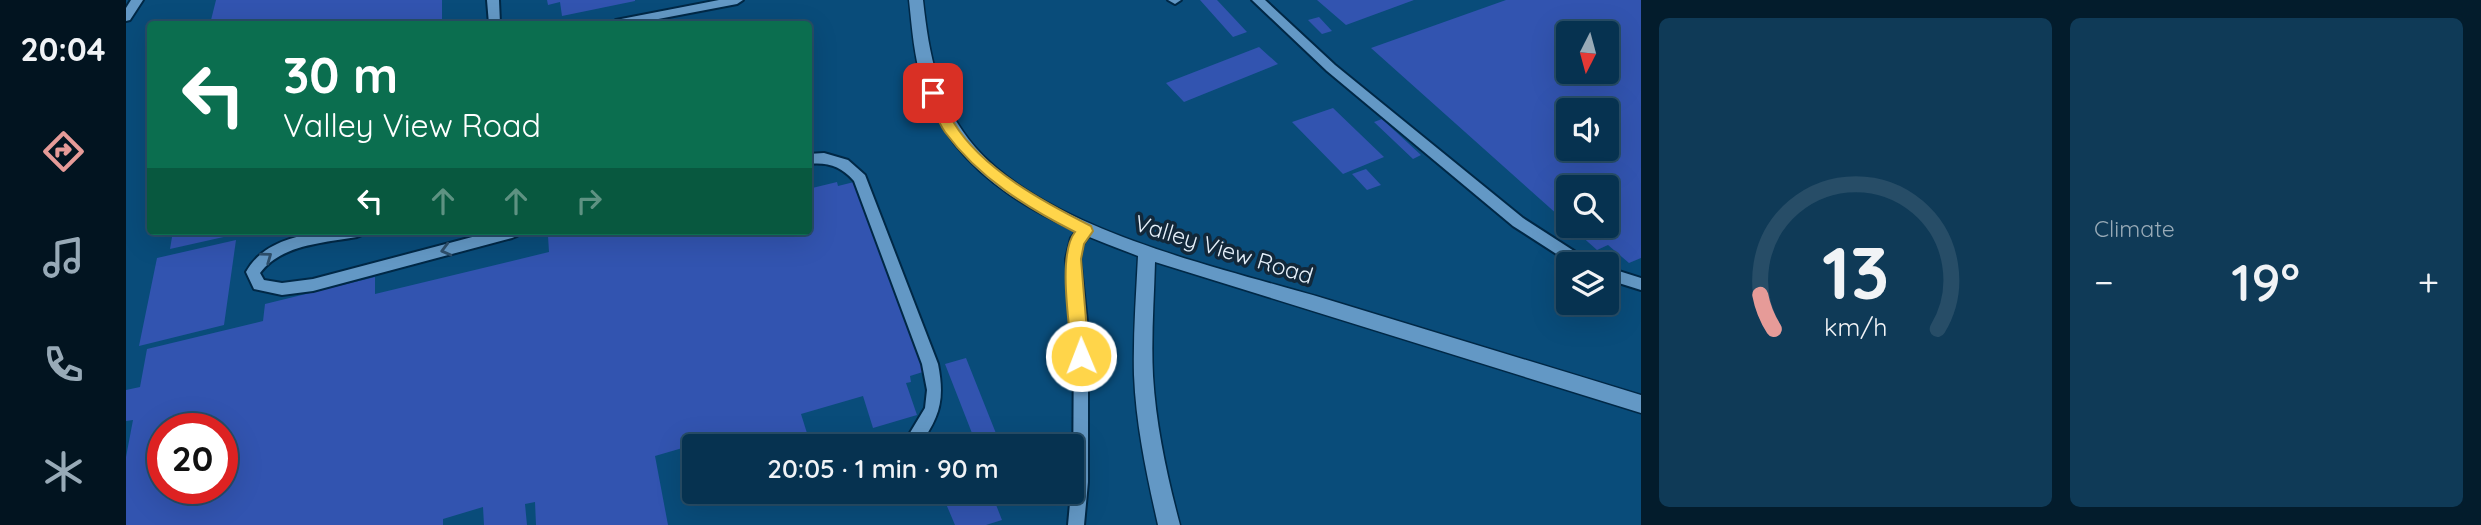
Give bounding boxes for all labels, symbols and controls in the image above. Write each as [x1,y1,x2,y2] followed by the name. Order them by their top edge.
[1556,21,1619,84] north arrow
[1556,21,1619,315] map controls
[20,29,106,69] text: 20:04
[283,44,398,105] text: 30 m
[168,49,259,140] icon: left
[903,63,963,123] pin
[914,74,952,112] icon: arrive
[1556,98,1619,161] button: sound
[283,105,541,145] text: Valley View Road
[39,127,88,176] icon: directions
[1556,175,1619,238] button: search
[351,182,389,220] icon: left
[424,182,462,220] icon: ahead
[497,182,535,220] icon: ahead
[570,182,608,220] icon: right
[1131,208,1317,290] street label: Valley View Road
[2094,214,2175,243] text: Climate
[1822,226,1889,317] text: 13
[39,233,88,282] icon: music
[440,242,452,256] one-way arrow
[2231,249,2300,314] text: 19°
[1556,252,1619,315] button: layers
[259,253,271,266] one-way arrow
[2094,258,2114,306] text: −
[2418,258,2439,306] text: +
[1824,310,1887,341] text: km/h
[1044,319,1118,393] position arrow
[39,340,88,389] icon: phone
[147,413,238,504] speed limit sign: 20
[39,447,88,496] icon: climate
[767,452,999,485] text: 20:05 · 1 min · 90 m

